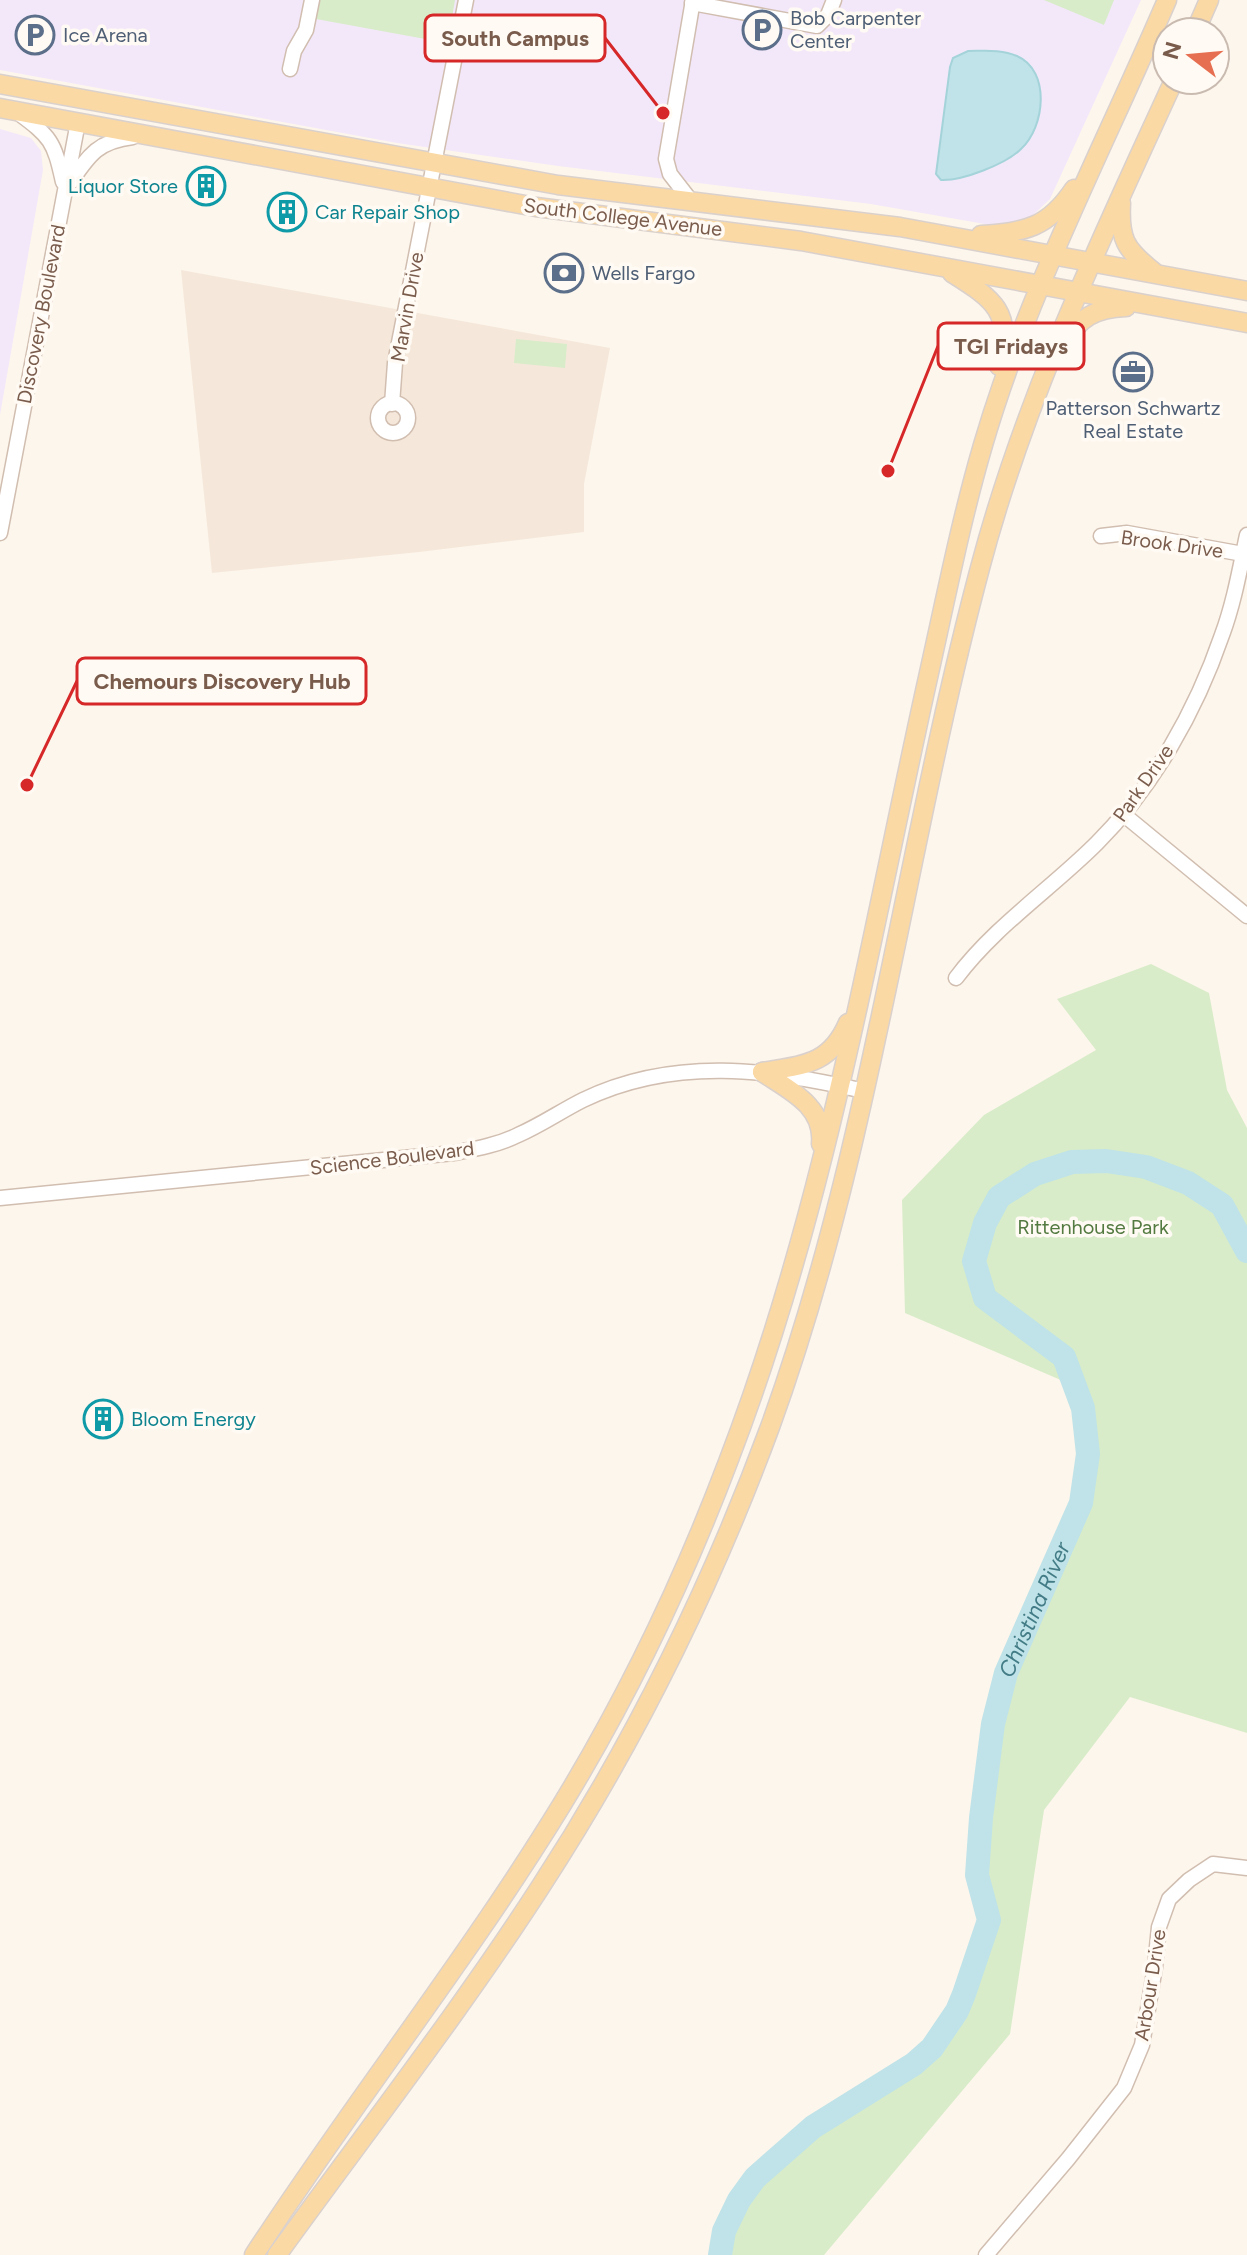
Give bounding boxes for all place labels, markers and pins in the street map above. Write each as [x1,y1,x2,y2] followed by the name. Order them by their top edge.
[790,6,921,53] place label: Bob Carpenter Center
[741,9,783,51] parking icon: Bob Carpenter Center
[14,14,56,56] parking icon: Ice Arena
[425,15,605,61] callout: South Campus
[63,23,148,47] place label: Ice Arena
[185,165,227,207] building icon: Liquor Store
[68,174,178,198] place label: Liquor Store
[266,191,308,233] building icon: Car Repair Shop
[315,200,460,224] place label: Car Repair Shop
[543,252,585,294] bank icon: Wells Fargo
[592,261,695,285] place label: Wells Fargo
[938,323,1084,369] callout: TGI Fridays
[1112,351,1154,393] office icon: Patterson Schwartz Real Estate
[1045,396,1221,443] place label: Patterson Schwartz Real Estate
[77,658,366,704] callout: Chemours Discovery Hub
[82,1398,124,1440] building icon: Bloom Energy
[131,1407,256,1431] place label: Bloom Energy

